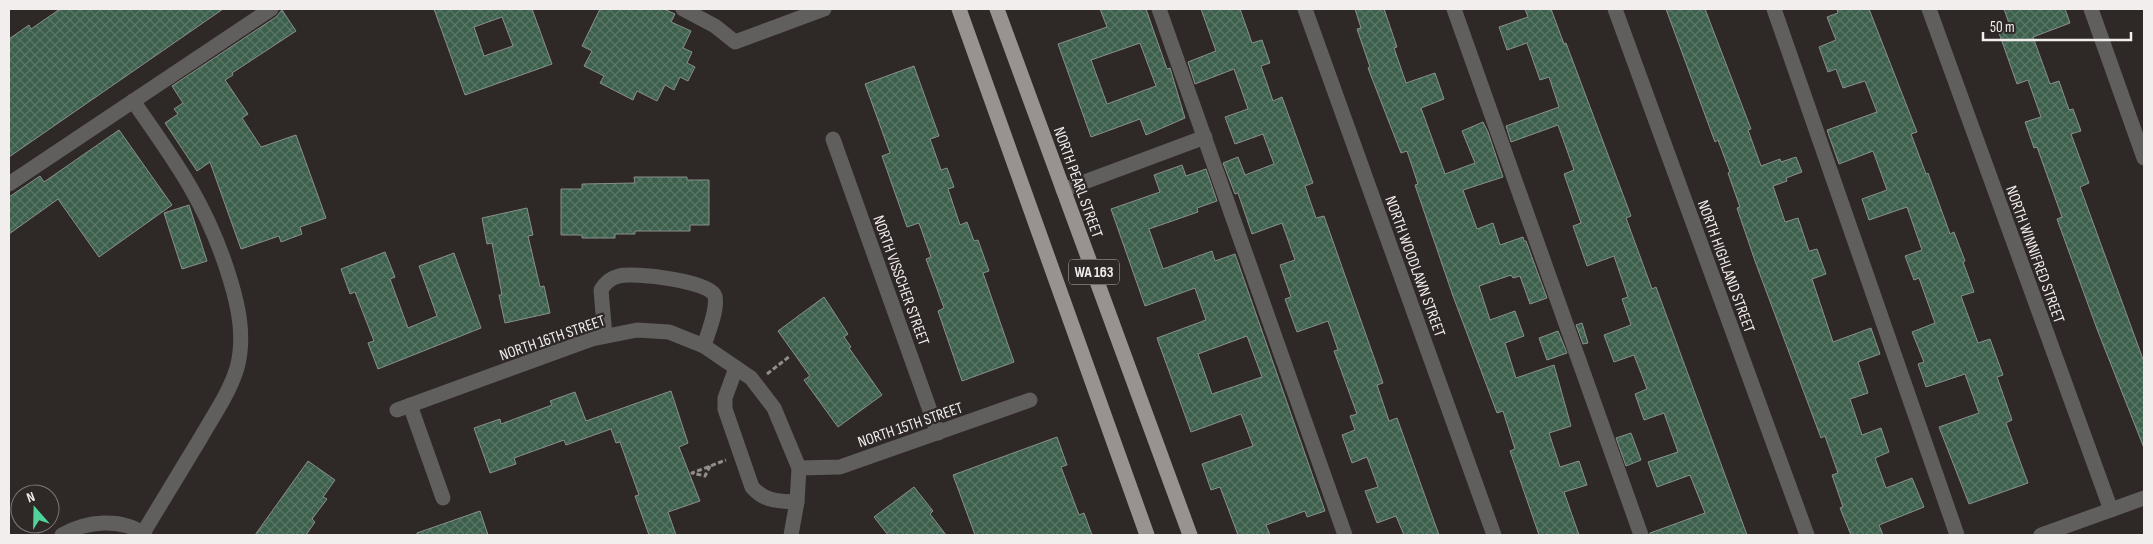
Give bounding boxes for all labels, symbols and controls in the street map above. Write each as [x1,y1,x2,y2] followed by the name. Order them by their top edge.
[1983,10,2130,42] scale bar
[1990,18,2015,37] text: 50 m
[1049,124,1107,241] street label: NORTH PEARL STREET
[2001,183,2068,326] street label: NORTH WINNIFRED STREET
[1380,194,1449,340] street label: NORTH WOODLAWN STREET
[1693,198,1759,336] street label: NORTH HIGHLAND STREET
[868,213,933,349] street label: NORTH VISSCHER STREET
[1069,260,1119,284] road number: WA 163
[497,311,608,365] street label: NORTH 16TH STREET
[855,398,966,452] street label: NORTH 15TH STREET
[10,484,60,534] north arrow
[24,488,37,507] text: N

